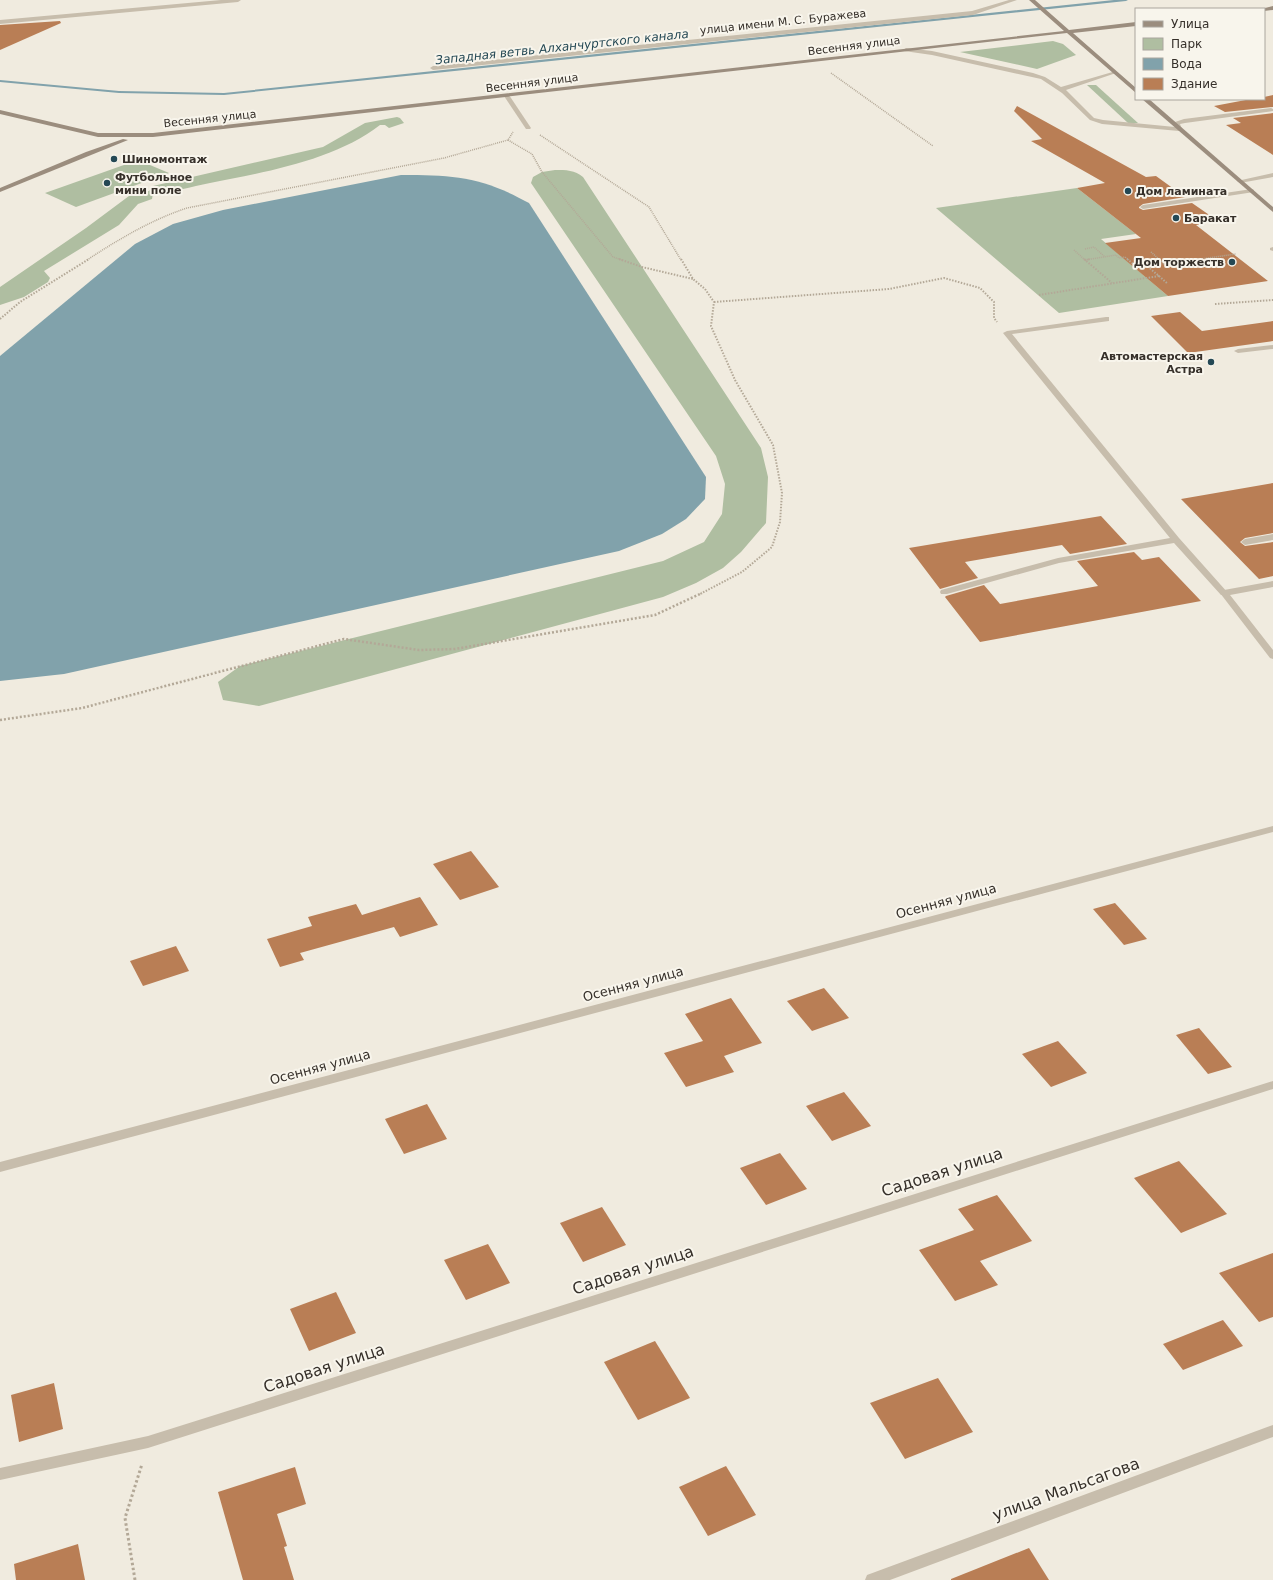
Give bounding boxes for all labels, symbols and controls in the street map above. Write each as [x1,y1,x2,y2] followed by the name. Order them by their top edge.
[699,7,867,37] street label: улица имени М. С. Буражева
[1135,8,1265,100] legend
[1171,17,1209,31] text: Улица
[435,27,689,67] water label: Западная ветвь Алханчуртского канала
[807,34,901,58] street label: Весенняя улица
[1171,37,1202,51] text: Парк
[1171,57,1202,71] text: Вода
[485,71,579,95] street label: Весенняя улица
[1171,77,1217,91] text: Здание
[163,108,257,130] street label: Весенняя улица
[122,153,207,166] place label: Шиномонтаж
[109,154,119,164] marker: Шиномонтаж
[115,171,192,197] place label: Футбольное мини поле
[102,178,112,188] marker: Футбольное мини поле
[1136,185,1227,198] place label: Дом ламината
[1123,186,1133,196] marker: Дом ламината
[1184,212,1237,225] place label: Баракат
[1171,213,1181,223] marker: Баракат
[1134,256,1224,269] place label: Дом торжеств
[1227,257,1237,267] marker: Дом торжеств
[1100,350,1203,376] place label: Автомастерская Астра
[1206,357,1216,367] marker: Автомастерская Астра
[894,880,998,922] street label: Осенняя улица
[581,963,685,1005] street label: Осенняя улица
[268,1046,372,1088] street label: Осенняя улица
[879,1143,1005,1201] street label: Садовая улица
[570,1241,696,1299] street label: Садовая улица
[261,1339,387,1397] street label: Садовая улица
[990,1454,1142,1524] street label: улица Мальсагова

